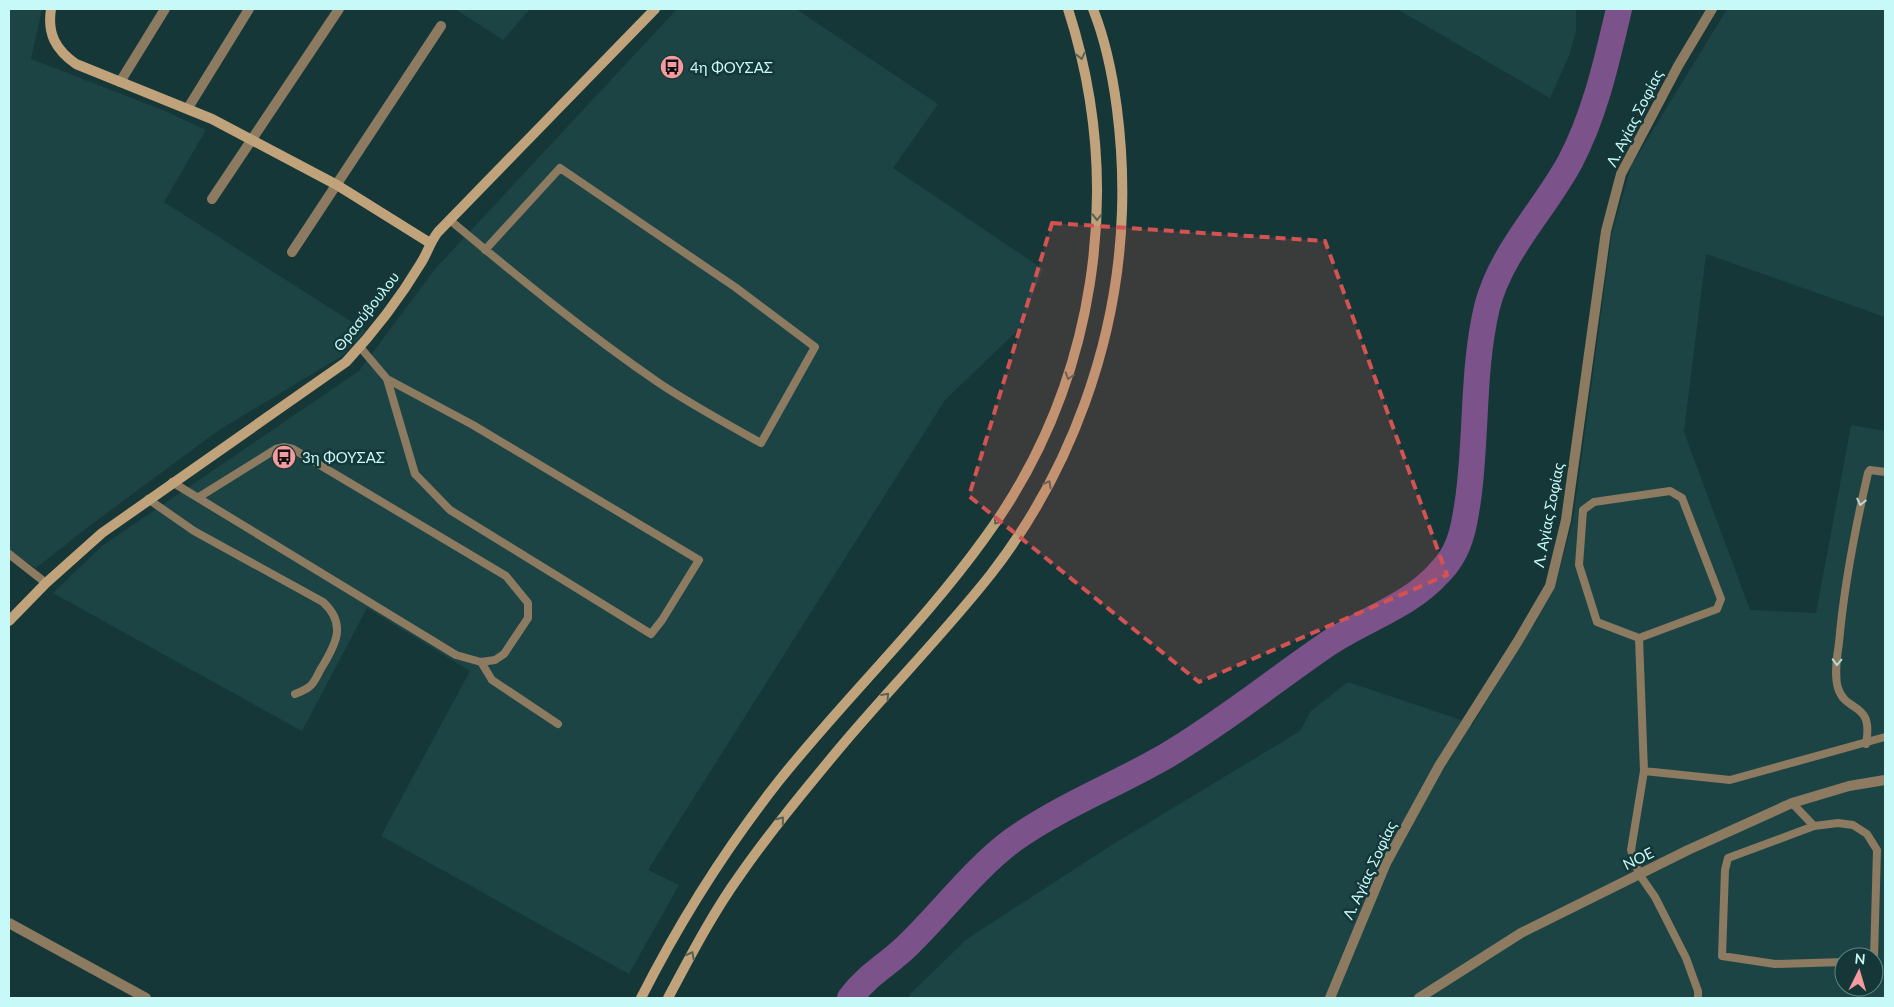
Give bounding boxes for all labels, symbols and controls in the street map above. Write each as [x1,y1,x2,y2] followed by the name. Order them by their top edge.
[1075,51,1086,60] one-way arrow
[659,54,685,80] bus stop icon: 4η ΦΟΥΣΑΣ
[690,58,773,76] place label: 4η ΦΟΥΣΑΣ
[1602,67,1666,169] street label: Λ. Αγίας Σοφίας
[1092,213,1102,221] one-way arrow
[329,268,403,354] street label: Θρασύβουλου
[1064,371,1074,380] one-way arrow
[271,444,297,470] bus stop icon: 3η ΦΟΥΣΑΣ
[302,448,385,466] place label: 3η ΦΟΥΣΑΣ
[1529,461,1567,569] street label: Λ. Αγίας Σοφίας
[1042,481,1052,490] one-way arrow
[1856,497,1867,506] one-way arrow
[994,515,1003,525] one-way arrow
[1832,658,1843,666] one-way arrow
[880,693,889,702] one-way arrow
[776,817,785,826] one-way arrow
[1338,818,1400,922] street label: Λ. Αγίας Σοφίας
[1620,843,1656,873] street label: NOE
[1834,947,1884,997] north arrow
[1854,950,1866,967] text: N
[685,952,695,961] one-way arrow

